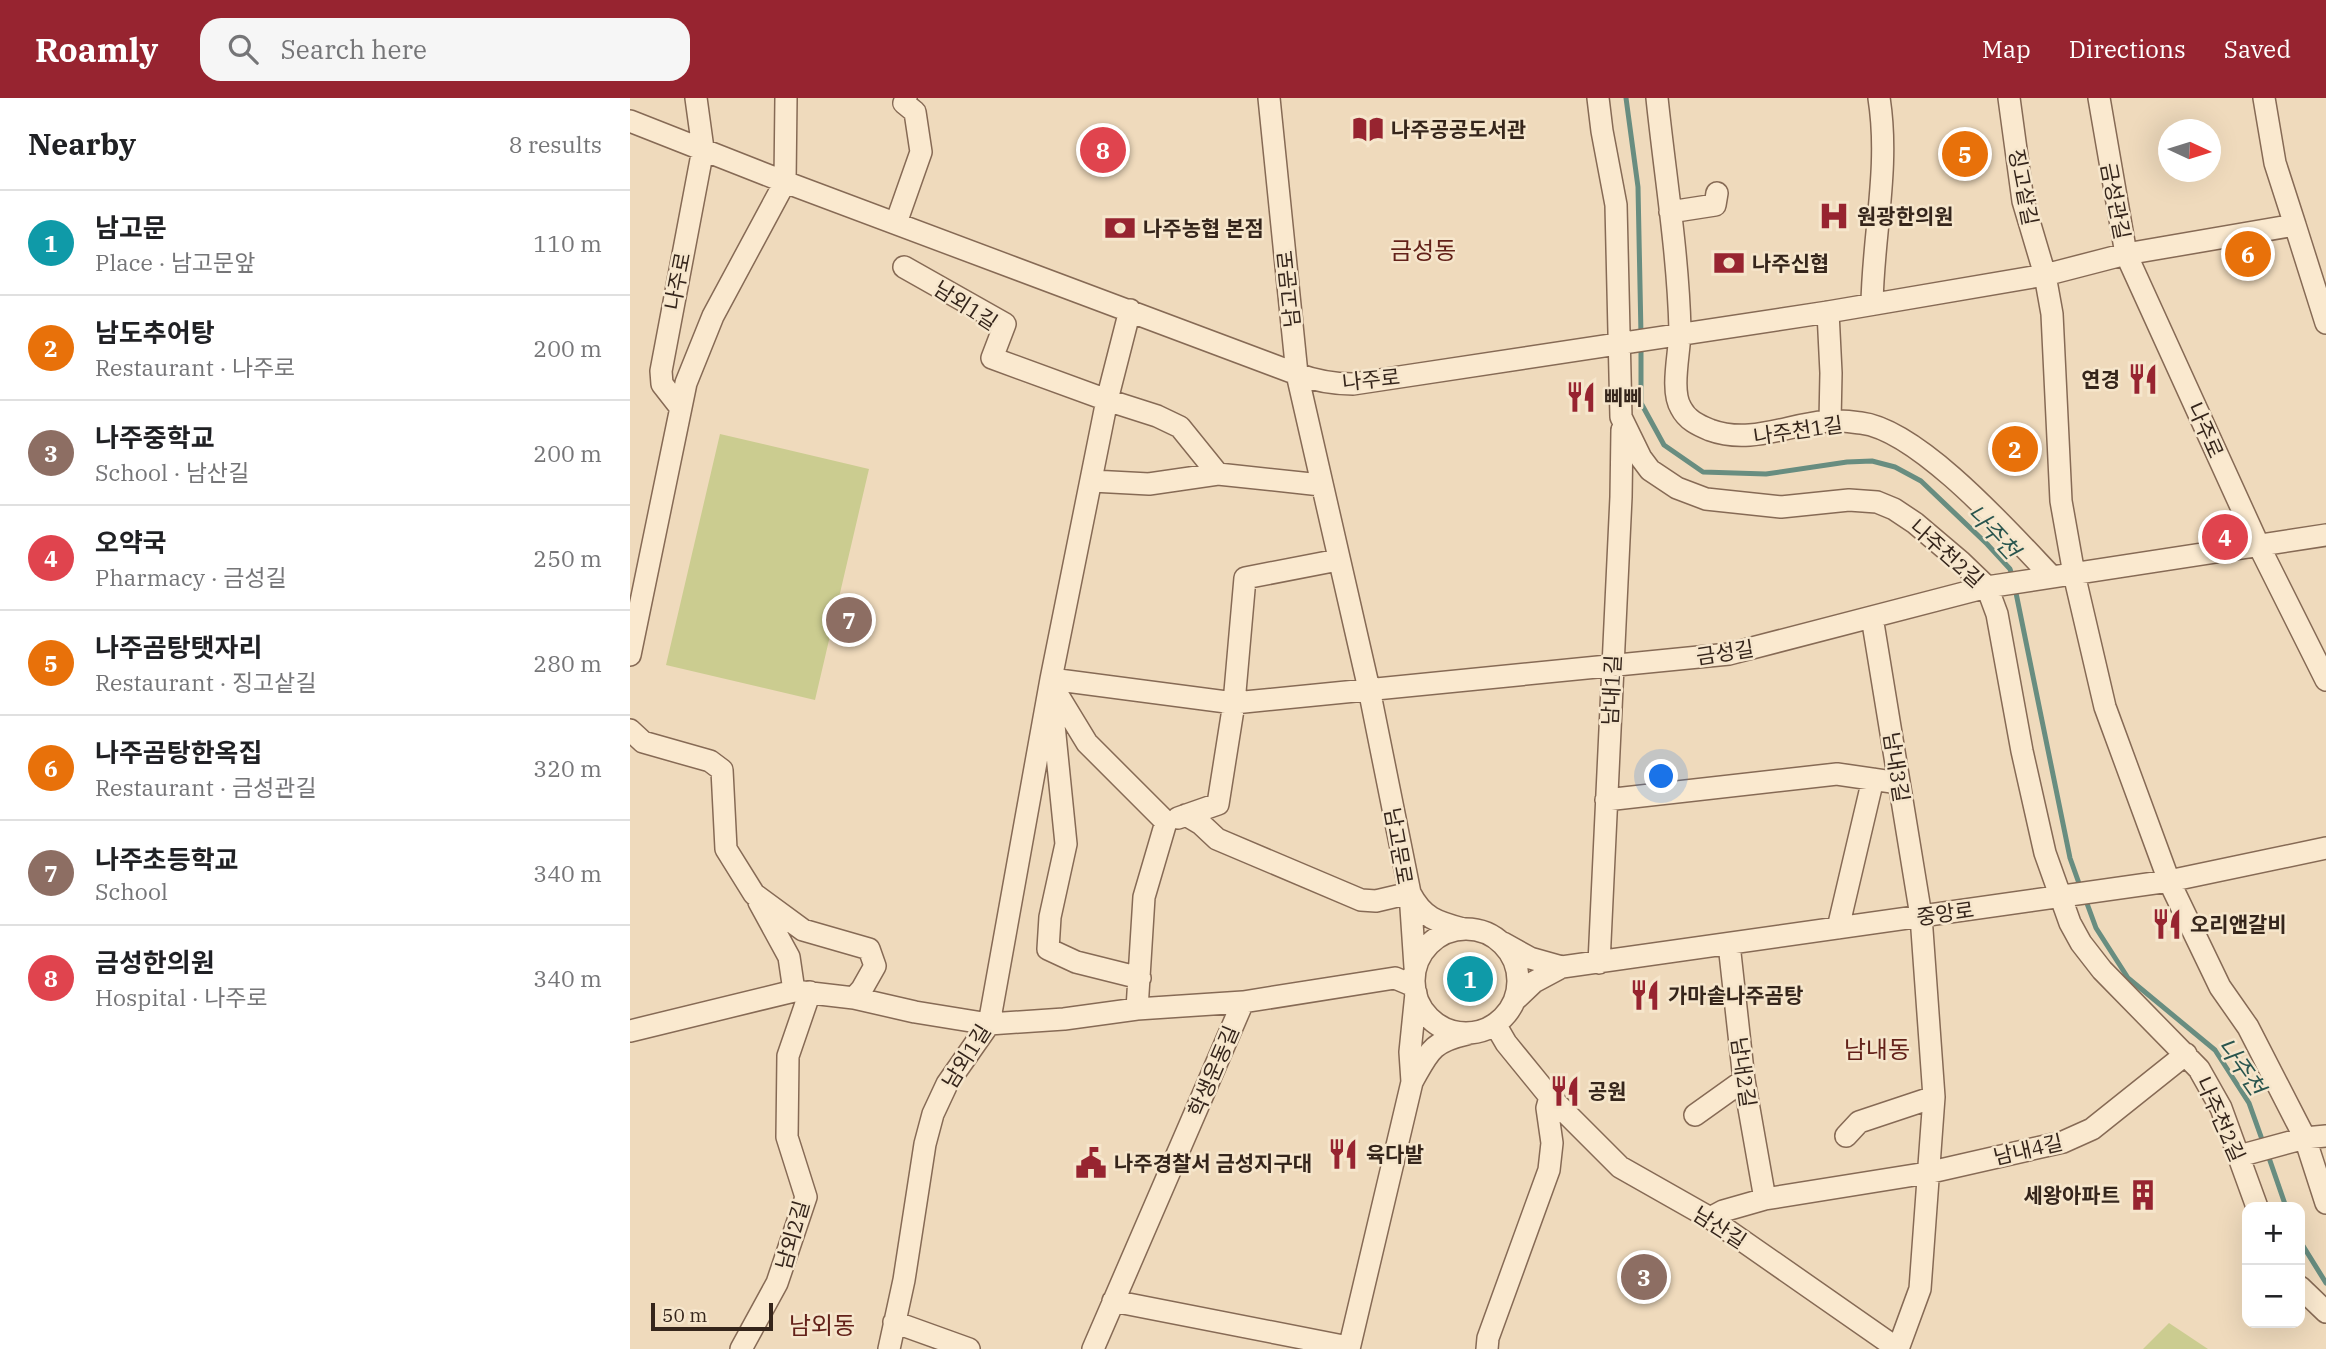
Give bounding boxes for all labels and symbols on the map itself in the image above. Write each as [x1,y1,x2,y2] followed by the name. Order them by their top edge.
[1351,112,1385,146] library icon: 나주공공도서관
[1391,115,1526,143] place label: 나주공공도서관
[2158,119,2221,182] north arrow
[1080,124,1126,176] pin: 8
[1942,128,1988,180] pin: 5
[2003,146,2045,228] street label: 징고샅길
[2095,160,2137,242] street label: 금성관길
[1817,199,1851,233] hospital icon: 원광한의원
[1857,202,1954,230] place label: 원광한의원
[1103,211,1137,245] bank icon: 나주농협 본점
[1143,214,1264,242] place label: 나주농협 본점
[2225,228,2271,280] pin: 6
[1390,234,1456,266] district label: 금성동
[1712,246,1746,280] bank icon: 나주신협
[1270,249,1306,329] street label: 남고문로
[1752,249,1829,277] place label: 나주신협
[658,250,696,312] street label: 나주로
[929,274,1003,336] street label: 남외1길
[1341,362,1401,396] street label: 나주로
[2126,362,2160,396] restaurant icon: 연경
[2081,365,2120,393] place label: 연경
[1564,380,1598,414] restaurant icon: 삐삐
[1604,383,1643,411] place label: 삐삐
[2181,398,2231,462] street label: 나주로
[1752,410,1844,450] street label: 나주천1길
[1992,423,2038,475] pin: 2
[1961,498,2029,567] water label: 나주천
[2202,511,2248,563] pin: 4
[1904,513,1990,593] street label: 나주천2길
[826,594,872,646] pin: 7
[1694,634,1756,670] street label: 금성길
[1595,654,1627,726] street label: 남내1길
[1878,730,1916,804] street label: 남내3길
[1644,759,1678,793] your location
[1379,806,1419,886] street label: 남고문로
[1914,895,1976,931] street label: 중앙로
[2150,907,2184,941] restaurant icon: 오리앤갈비
[2190,910,2287,938] place label: 오리앤갈비
[1447,953,1493,1005] pin: 1
[1628,978,1662,1012] restaurant icon: 가마솥나주곰탕
[1668,981,1803,1009] place label: 가마솥나주곰탕
[935,1019,997,1093] street label: 남외1길
[1181,1021,1245,1121] street label: 학생운동길
[2212,1031,2274,1103] water label: 나주천
[1844,1033,1910,1065] district label: 남내동
[1725,1035,1763,1109] street label: 남내2길
[2190,1072,2252,1166] street label: 나주천2길
[1548,1074,1582,1108] restaurant icon: 공원
[1588,1077,1627,1105] place label: 공원
[1990,1127,2066,1171] street label: 남내4길
[1326,1137,1360,1171] restaurant icon: 육다발
[1366,1140,1424,1168] place label: 육다발
[1074,1146,1108,1180] public building icon: 나주경찰서 금성지구대
[1114,1149,1312,1177] place label: 나주경찰서 금성지구대
[2126,1178,2160,1212] building icon: 세왕아파트
[2023,1181,2120,1209] place label: 세왕아파트
[769,1197,815,1273] street label: 남외2길
[1688,1199,1752,1255] street label: 남산길
[1621,1251,1667,1303] pin: 3
[651,1300,774,1332] scale bar
[789,1309,855,1341] district label: 남외동

